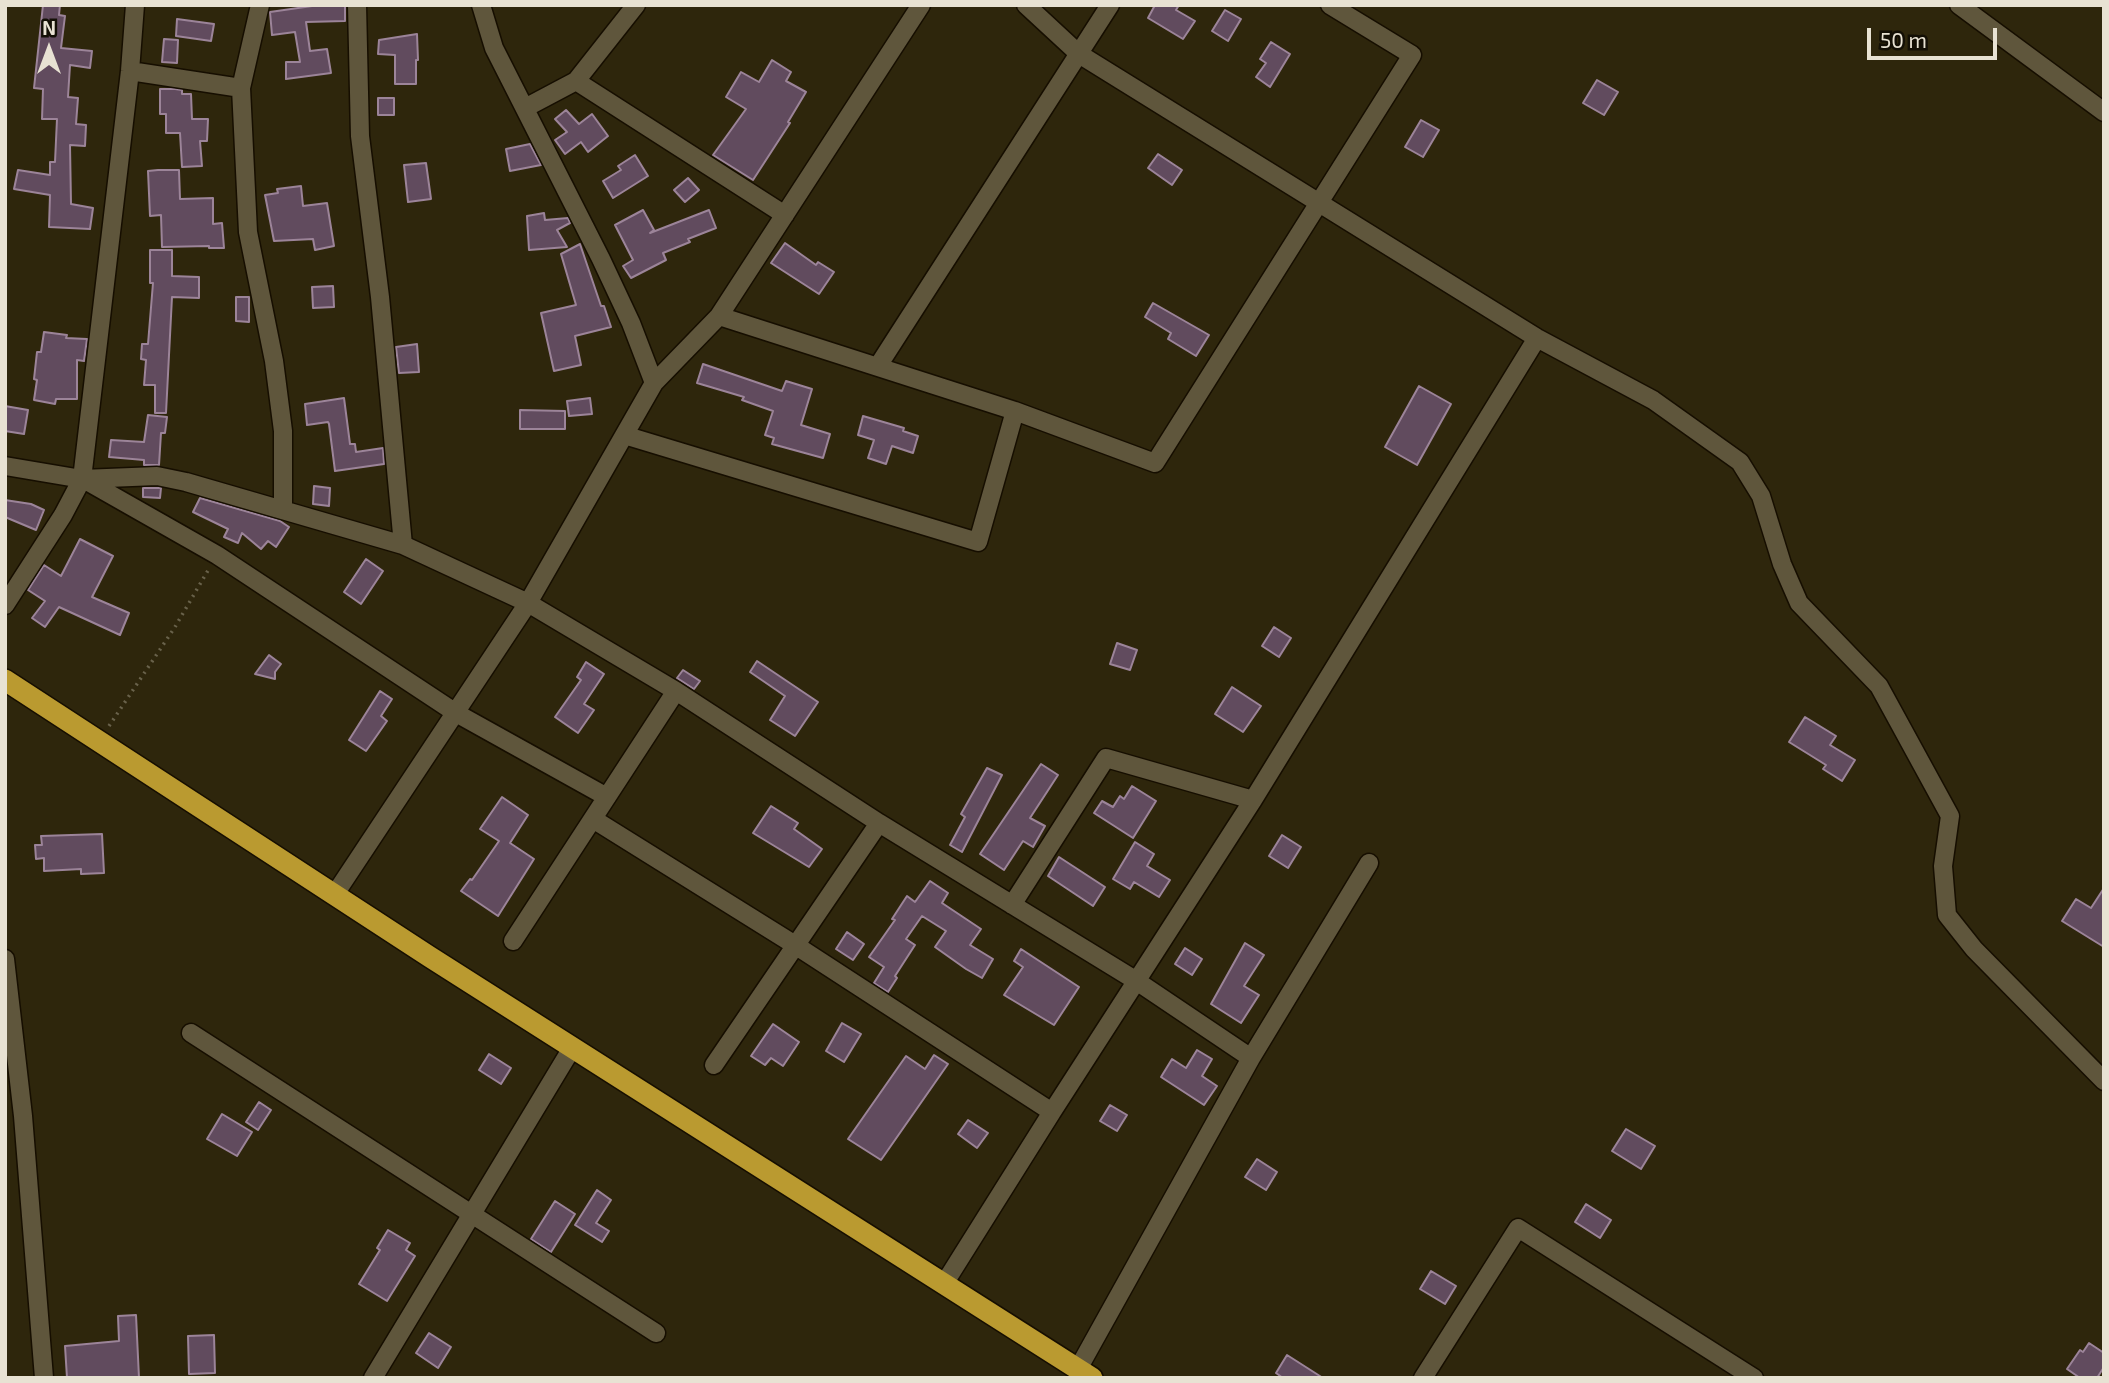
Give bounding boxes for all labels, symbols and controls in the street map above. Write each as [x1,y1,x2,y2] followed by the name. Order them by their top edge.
[14,14,84,84] north arrow
[1871,14,2000,58] scale bar
[42,16,56,39] text: N
[1880,27,1927,52] text: 50 m

